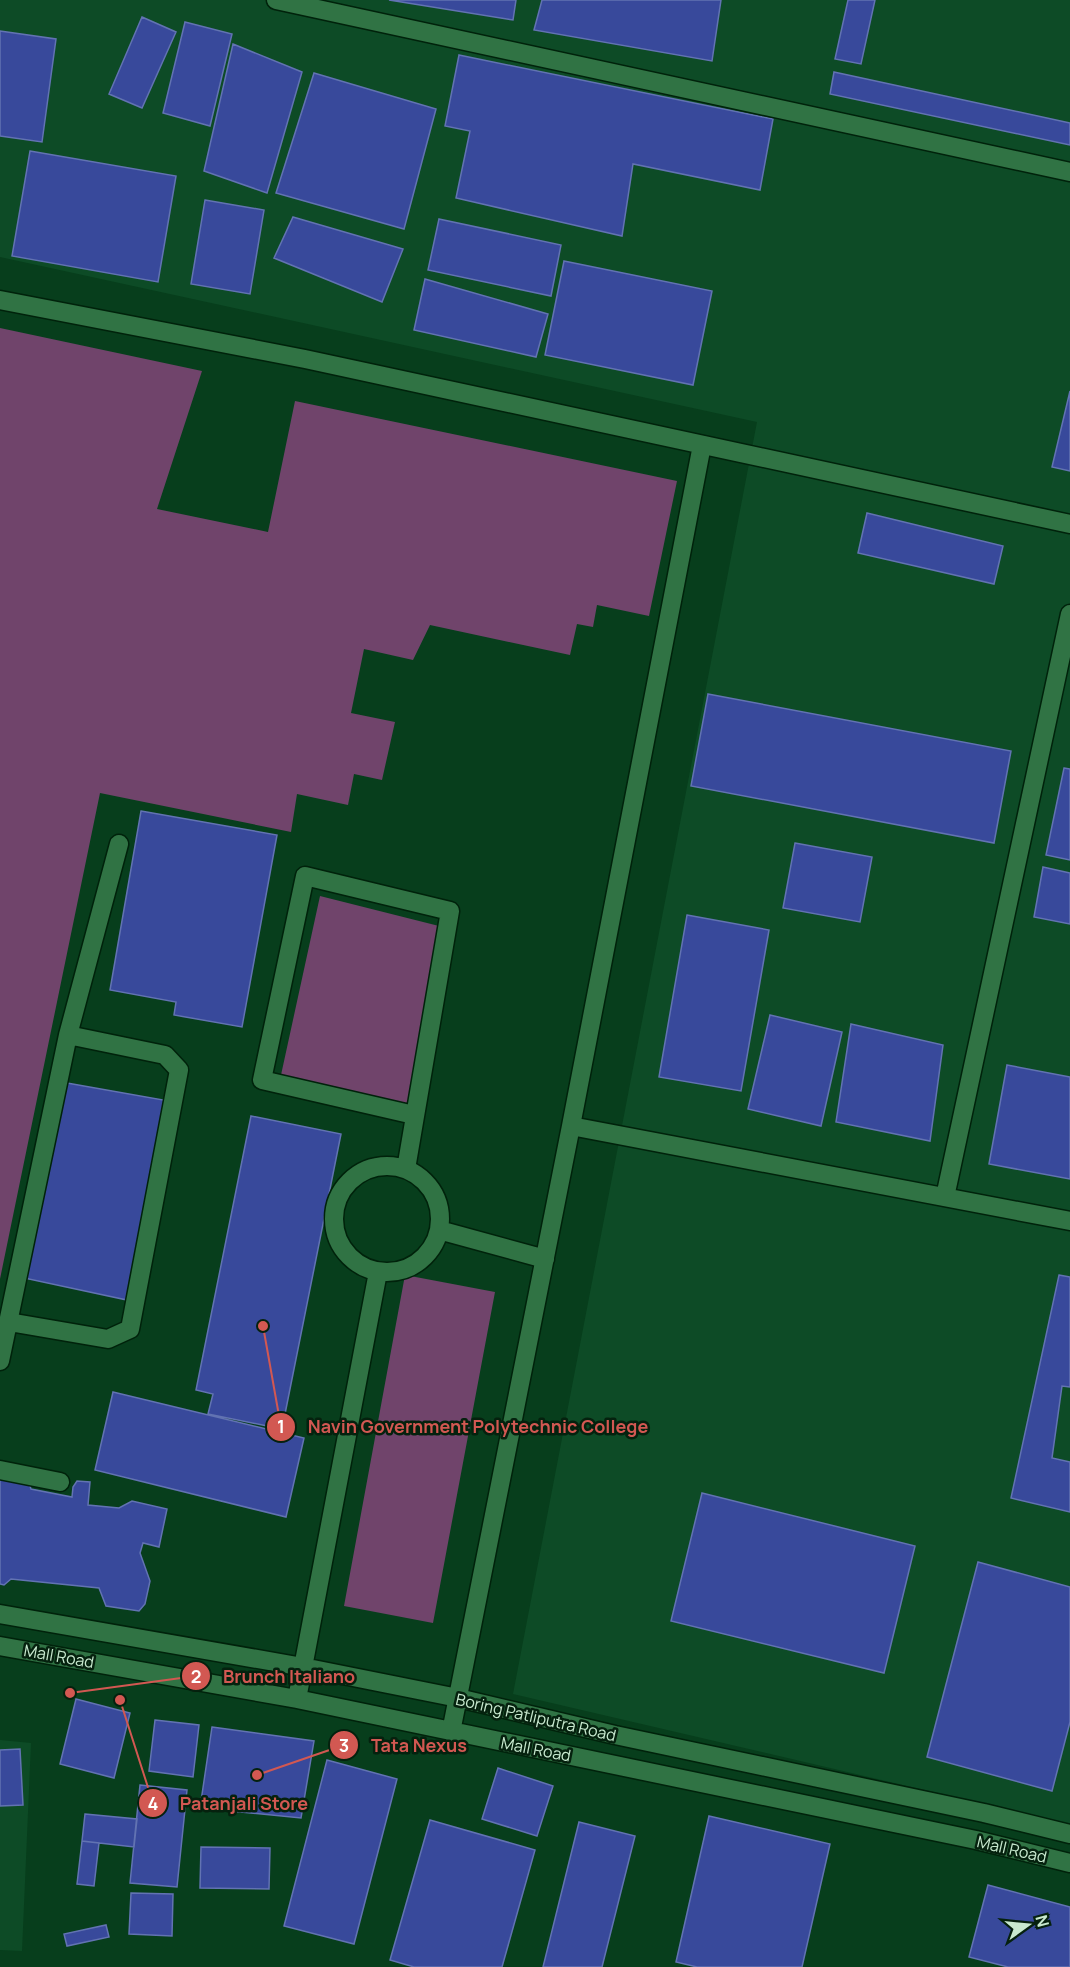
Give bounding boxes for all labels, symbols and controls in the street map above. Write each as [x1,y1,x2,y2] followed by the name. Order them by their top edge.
[266,1409,660,1445] callout: Navin Government Polytechnic College
[277,1414,285,1438] text: 1
[308,1414,648,1438] text: Navin Government Polytechnic College
[22,1639,96,1673] street label: Mall Road
[181,1658,367,1694] callout: Brunch Italiano
[191,1664,201,1688] text: 2
[223,1664,355,1688] text: Brunch Italiano
[454,1688,618,1746] street label: Boring Patliputra Road
[329,1727,479,1763] callout: Tata Nexus
[499,1731,573,1767] street label: Mall Road
[339,1733,349,1757] text: 3
[371,1733,467,1757] text: Tata Nexus
[138,1785,321,1821] callout: Patanjali Store
[148,1791,159,1815] text: 4
[180,1791,308,1815] text: Patanjali Store
[975,1830,1049,1868] street label: Mall Road
[998,1895,1058,1955] north arrow
[1030,1913,1055,1930] text: N

